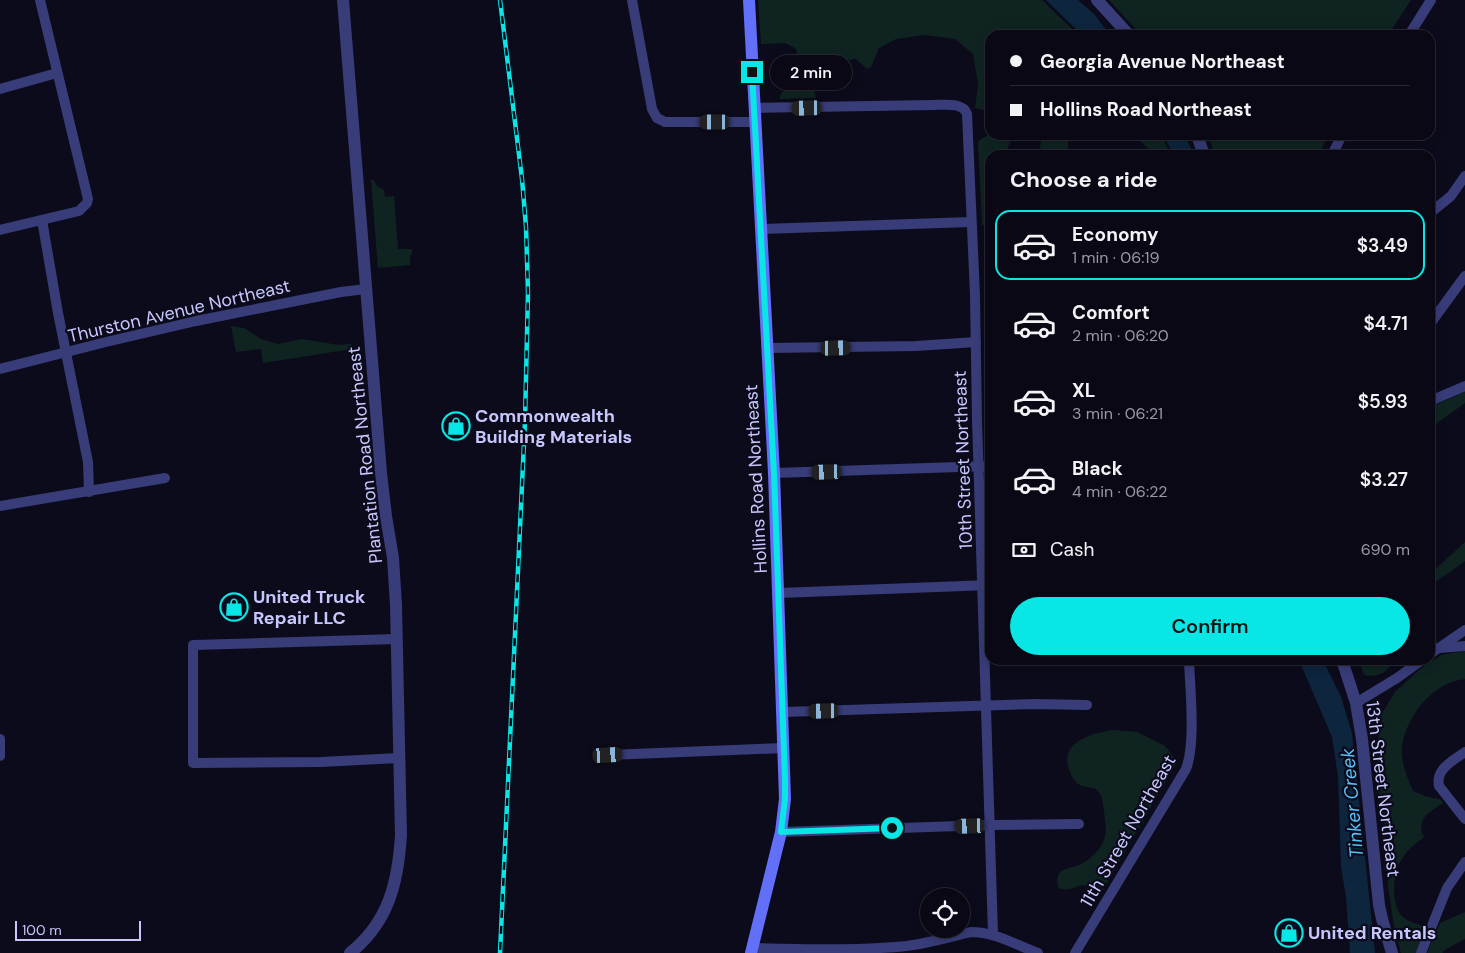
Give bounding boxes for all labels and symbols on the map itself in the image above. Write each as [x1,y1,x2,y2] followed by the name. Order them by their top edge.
[770,54,852,90] callout: 2 min
[741,61,763,83] route end
[791,100,822,116] car
[700,115,730,130] car
[65,274,293,348] street label: Thurston Avenue Northeast
[820,340,851,356] car
[342,345,388,565] street label: Plantation Road Northeast
[948,370,978,550] street label: 10th Street Northeast
[739,384,773,574] street label: Hollins Road Northeast
[475,404,632,449] place label: Commonwealth Building Materials
[441,411,471,441] shop icon: Commonwealth Building Materials
[811,464,842,480] car
[253,585,366,630] place label: United Truck Repair LLC
[219,592,249,622] shop icon: United Truck Repair LLC
[1360,700,1406,878] street label: 13th Street Northeast
[808,703,839,719] car
[592,747,623,763] car
[1335,747,1369,859] water label: Tinker Creek
[1075,750,1181,912] street label: 11th Street Northeast
[881,817,903,839] route start
[954,818,985,834] car
[15,918,141,941] scale bar
[1274,918,1304,948] shop icon: United Rentals
[1308,921,1436,945] place label: United Rentals

